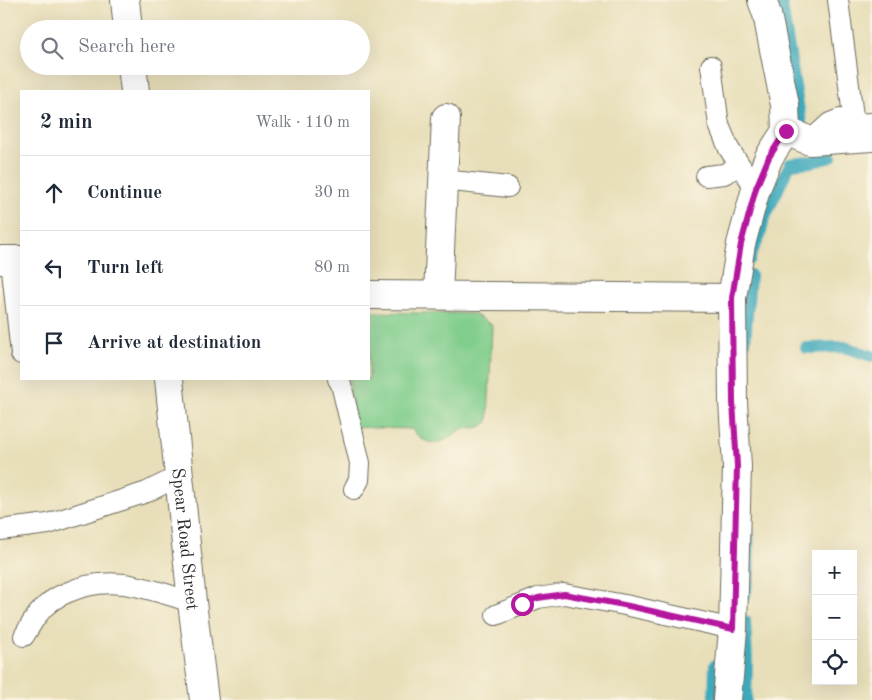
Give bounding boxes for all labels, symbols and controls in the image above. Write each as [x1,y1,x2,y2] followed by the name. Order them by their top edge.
[20,20,370,75] search box
[38,34,66,62] icon: search
[78,38,175,57] text: Search here
[40,112,93,133] text: 2 min
[255,115,350,131] text: Walk · 110 m
[775,120,798,143] route end
[40,179,68,207] icon: ahead
[87,184,162,203] text: Continue
[314,185,350,201] text: 30 m
[40,254,68,282] icon: left
[87,259,164,278] text: Turn left
[314,260,350,276] text: 80 m
[40,329,68,357] icon: arrive
[87,334,261,353] text: Arrive at destination
[168,467,201,612] street label: Spear Road Street
[812,550,857,685] map controls
[812,550,857,595] button: +
[511,593,534,616] route start
[812,595,857,640] button: −
[812,640,857,685] button: locate

